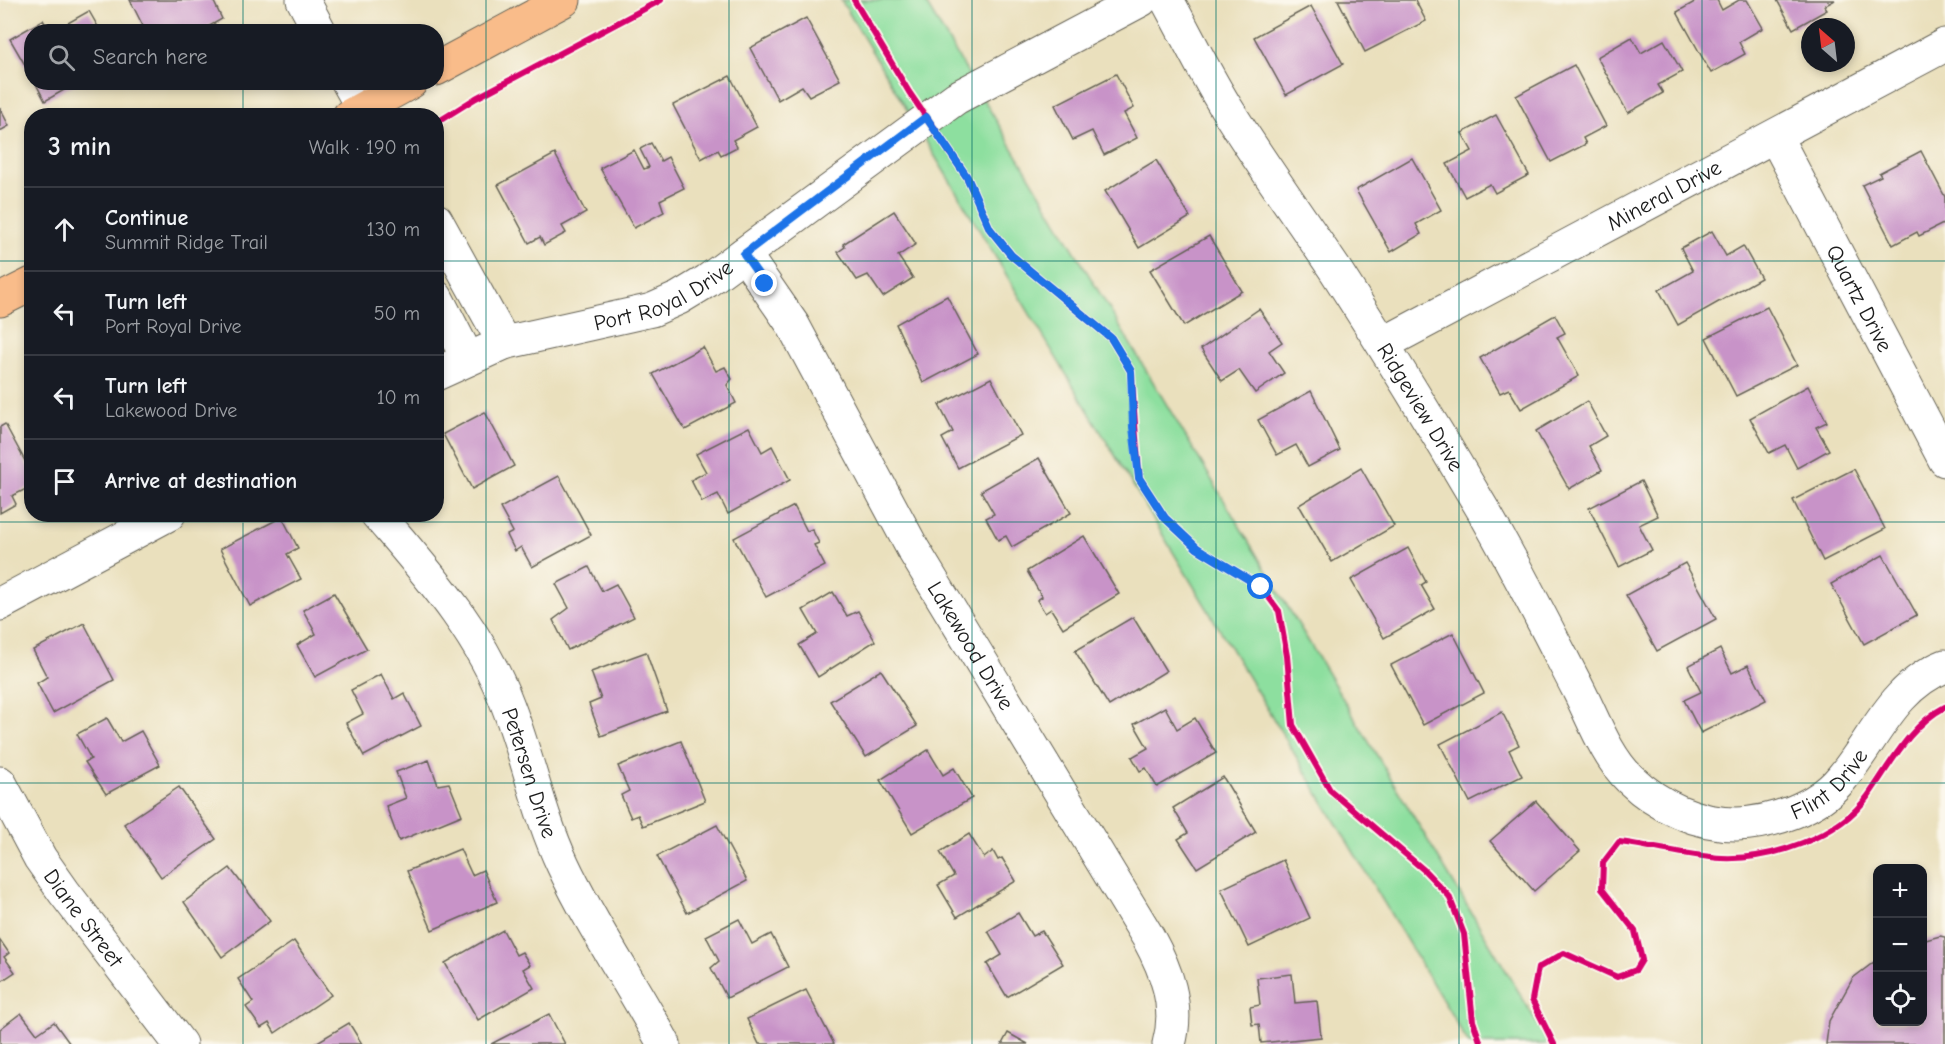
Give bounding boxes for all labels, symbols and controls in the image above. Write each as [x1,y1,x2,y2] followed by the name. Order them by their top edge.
[1801,18,1855,72] north arrow
[24,24,444,90] search box
[45,41,78,74] icon: search
[93,44,208,70] text: Search here
[48,132,111,162] text: 3 min
[309,136,420,159] text: Walk · 190 m
[1603,154,1726,237] street label: Mineral Drive
[105,205,188,231] text: Continue
[48,213,81,246] icon: ahead
[367,218,420,241] text: 130 m
[105,231,268,254] text: Summit Ridge Trail
[1820,240,1898,357] street label: Quartz Drive
[591,254,738,337] street label: Port Royal Drive
[751,270,777,296] route end
[105,289,187,315] text: Turn left
[48,297,81,330] icon: left
[374,302,420,325] text: 50 m
[105,315,242,338] text: Port Royal Drive
[1371,339,1469,476] street label: Ridgeview Drive
[105,373,187,399] text: Turn left
[48,381,81,414] icon: left
[377,386,420,409] text: 10 m
[105,399,237,422] text: Lakewood Drive
[48,465,81,498] icon: arrive
[105,468,297,494] text: Arrive at destination
[1247,573,1273,599] route start
[922,577,1019,715] street label: Lakewood Drive
[496,704,562,842] street label: Petersen Drive
[1787,744,1874,826] street label: Flint Drive
[38,864,129,973] street label: Diane Street
[1873,864,1927,1026] map controls
[1873,864,1927,918] button: +
[1873,918,1927,972] button: −
[1873,972,1927,1026] button: locate

